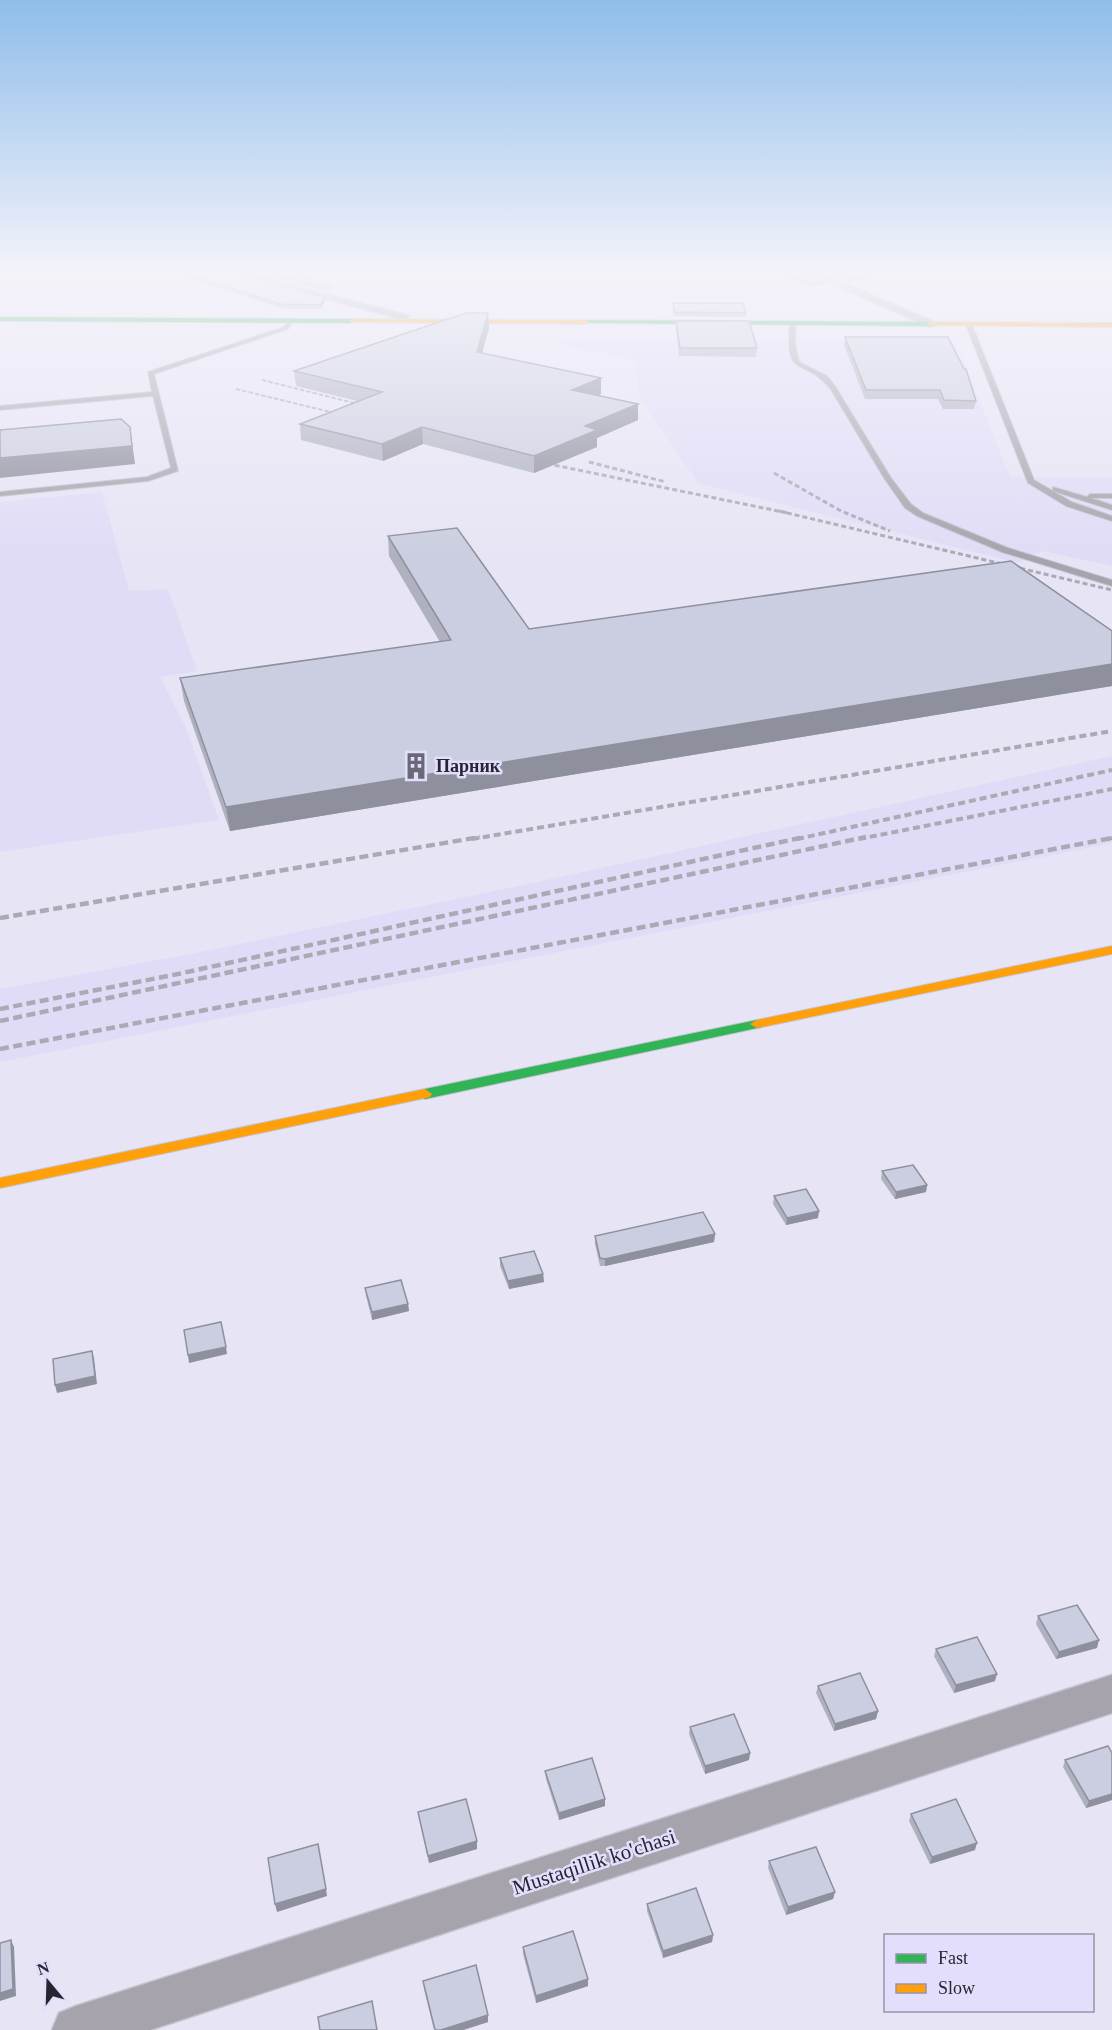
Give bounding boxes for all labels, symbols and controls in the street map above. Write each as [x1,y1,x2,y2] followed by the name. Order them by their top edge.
[401,751,431,781] building icon: Парник
[436,756,501,776] place label: Парник
[509,1824,679,1900] street label: Mustaqillik ko'chasi
[884,1934,1094,2012] legend
[938,1948,968,1968] text: Fast
[18,1952,78,2012] north arrow
[35,1958,52,1978] text: N
[938,1978,975,1998] text: Slow

